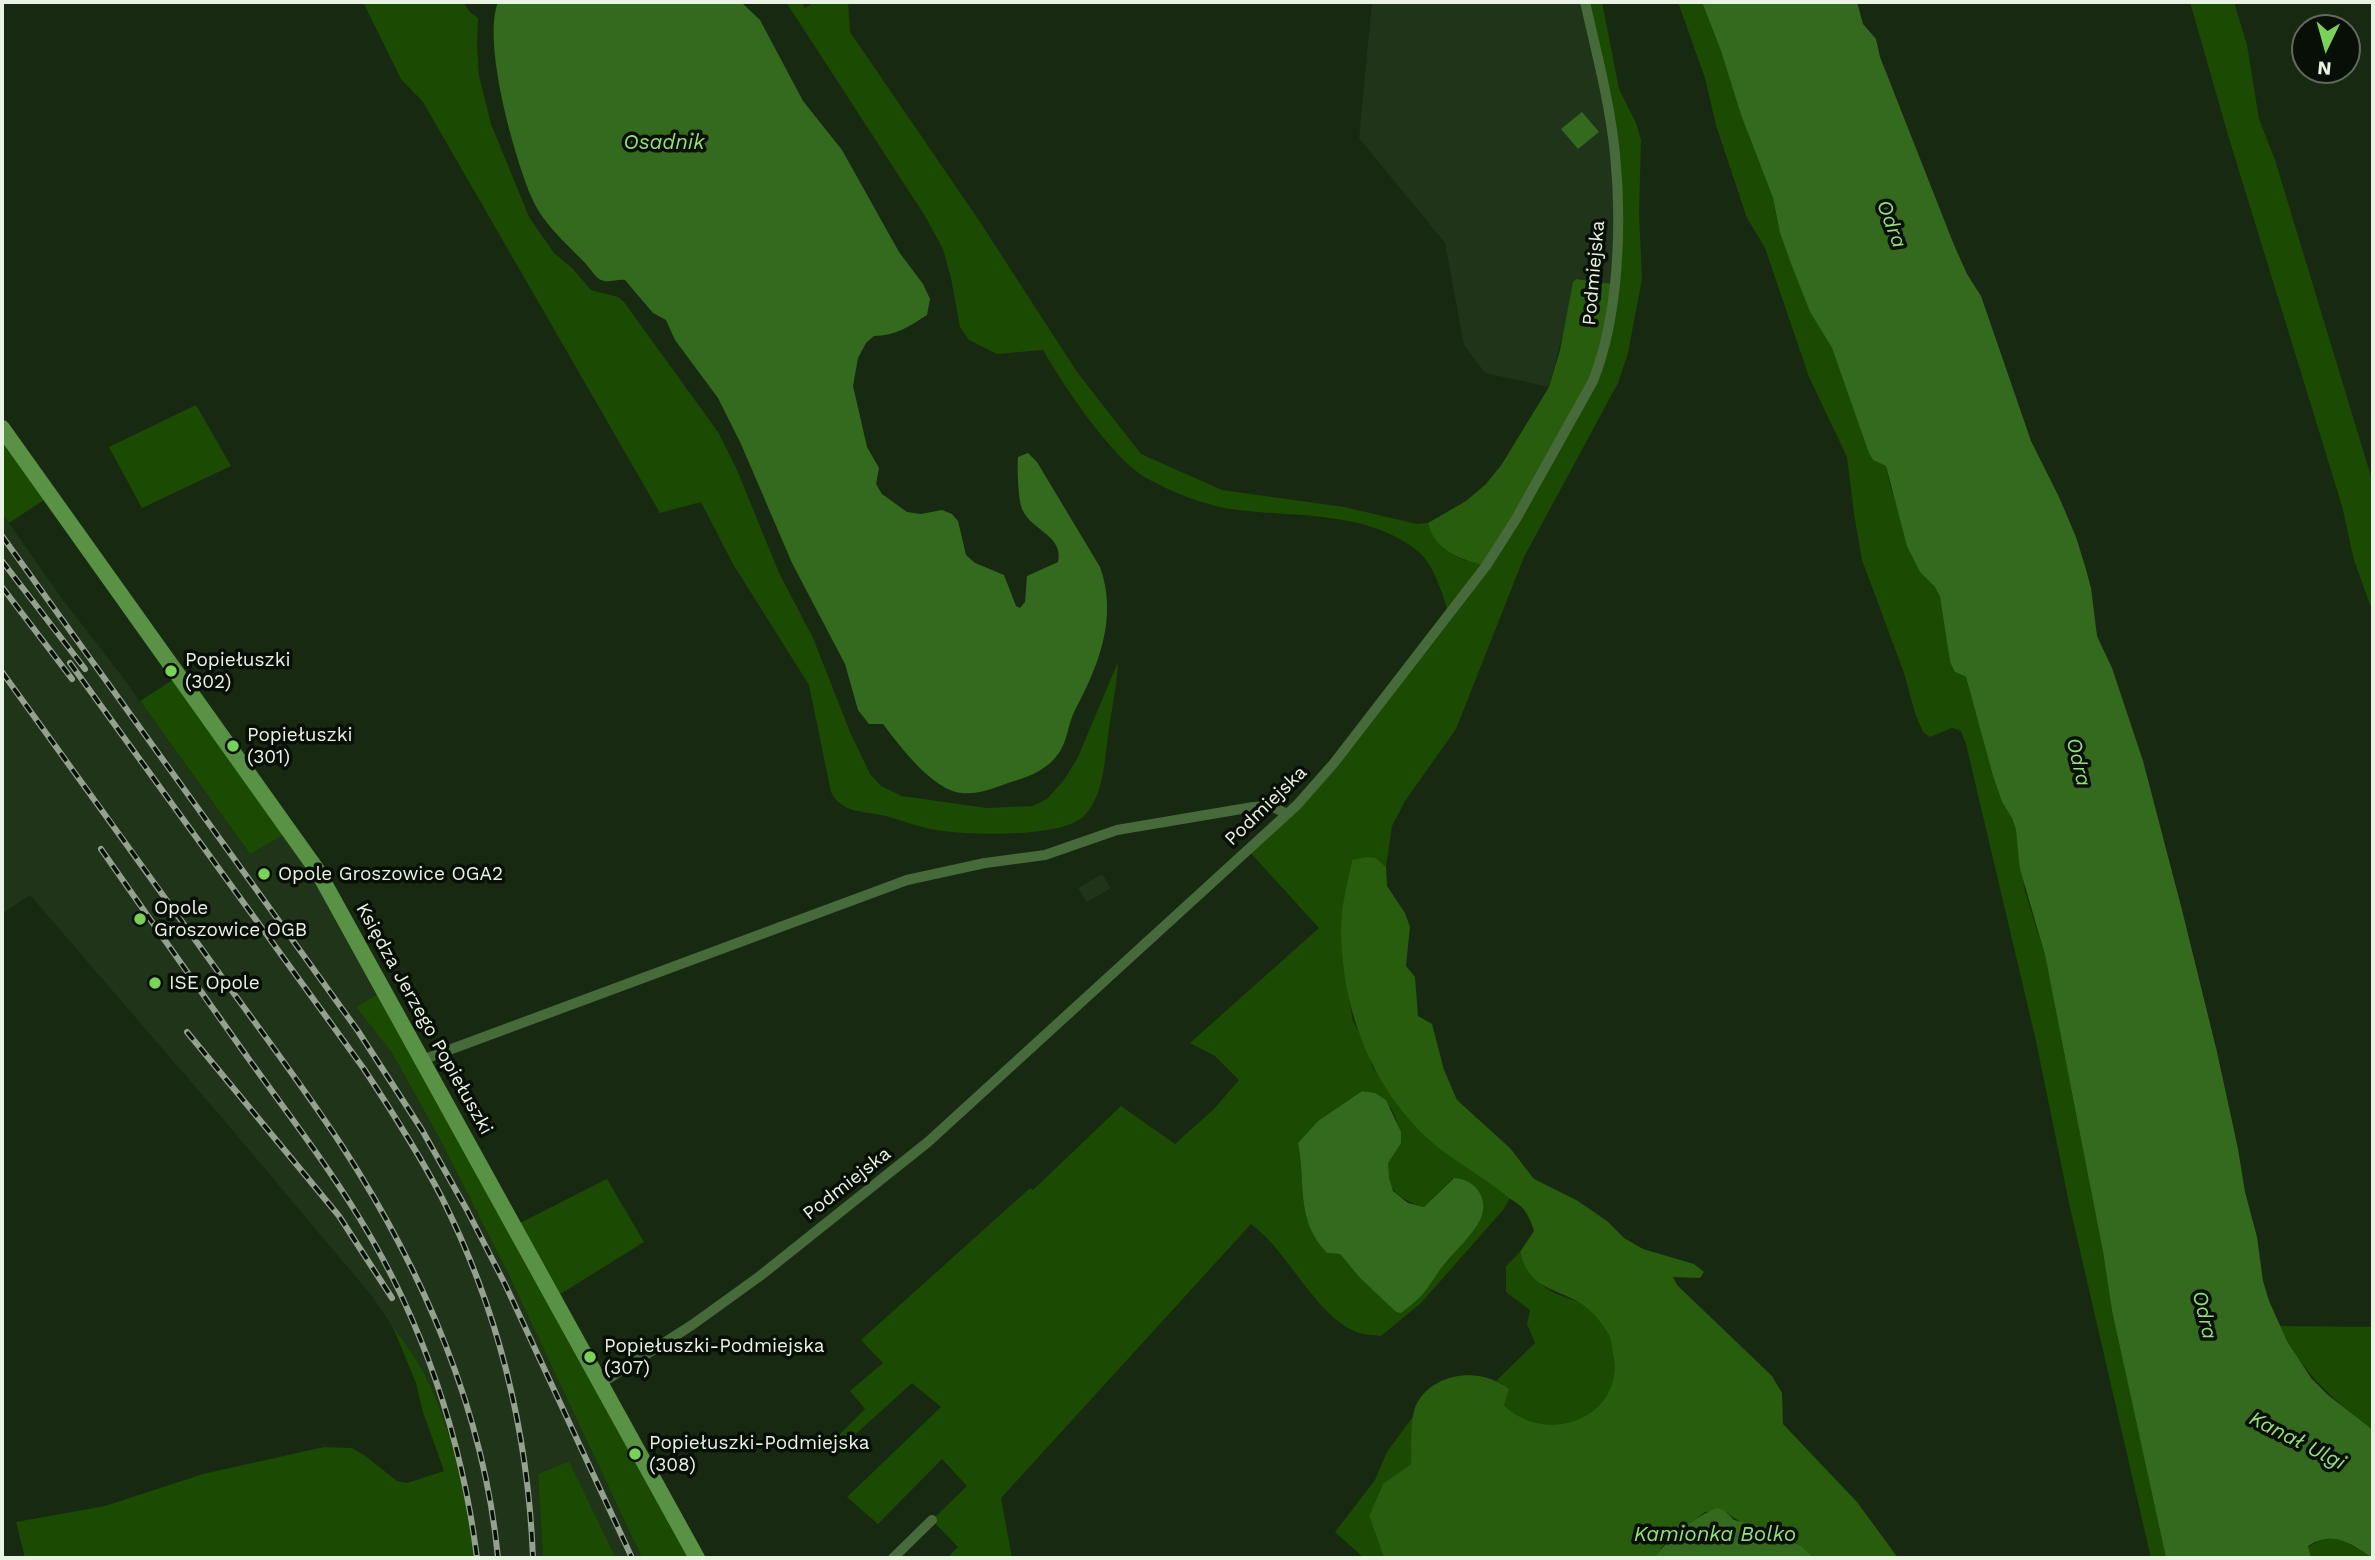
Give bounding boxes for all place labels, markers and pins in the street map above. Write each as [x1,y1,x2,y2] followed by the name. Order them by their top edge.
[185,649,291,693] place label: Popiełuszki (302)
[163,663,179,679] marker: Popiełuszki (302)
[247,724,353,768] place label: Popiełuszki (301)
[225,738,241,754] marker: Popiełuszki (301)
[278,863,503,885] place label: Opole Groszowice OGA2
[256,866,272,882] marker: Opole Groszowice OGA2
[154,897,307,941] place label: Opole Groszowice OGB
[132,911,148,927] marker: Opole Groszowice OGB
[169,972,260,994] place label: ISE Opole
[147,975,163,991] marker: ISE Opole
[604,1335,824,1379] place label: Popiełuszki-Podmiejska (307)
[582,1349,598,1365] marker: Popiełuszki-Podmiejska (307)
[649,1432,869,1476] place label: Popiełuszki-Podmiejska (308)
[627,1446,643,1462] marker: Popiełuszki-Podmiejska (308)

